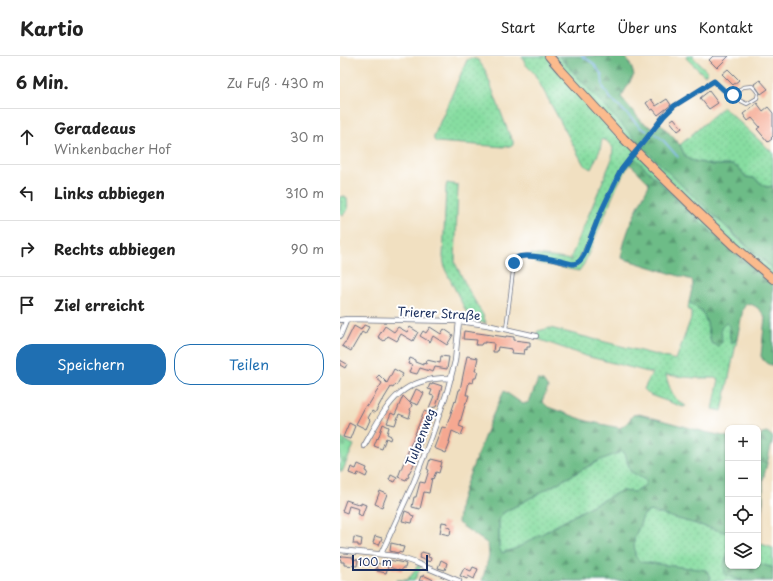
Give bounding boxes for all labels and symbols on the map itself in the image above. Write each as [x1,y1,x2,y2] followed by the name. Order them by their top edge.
[724,86,742,104] route start
[505,254,523,272] route end
[397,302,481,324] street label: Trierer Straße
[401,405,439,469] street label: Tulpenweg
[352,553,428,572] scale bar

